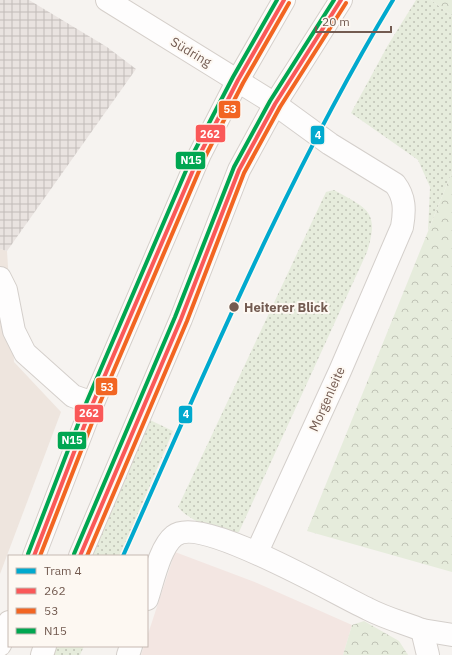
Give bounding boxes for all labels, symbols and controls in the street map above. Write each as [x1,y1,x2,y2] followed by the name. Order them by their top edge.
[316,8,391,34] scale bar
[322,14,350,29] text: 20 m
[167,33,215,71] street label: Südring
[218,100,241,119] line badge: 53
[223,102,237,116] text: 53
[195,124,226,143] line badge: 262
[310,125,325,145] line badge: 4
[200,127,220,141] text: 262
[315,128,322,142] text: 4
[175,151,206,170] line badge: N15
[180,153,202,167] text: N15
[244,299,329,316] place label: Heiterer Blick
[227,300,241,314] marker: Heiterer Blick
[305,364,349,434] street label: Morgenleite
[95,377,118,396] line badge: 53
[100,380,114,394] text: 53
[74,404,104,423] line badge: 262
[178,405,193,424] line badge: 4
[79,406,99,420] text: 262
[183,407,190,421] text: 4
[57,431,87,450] line badge: N15
[61,433,83,447] text: N15
[8,555,148,647] legend
[44,563,82,578] text: Tram 4
[44,583,66,598] text: 262
[44,603,58,618] text: 53
[44,623,67,638] text: N15

